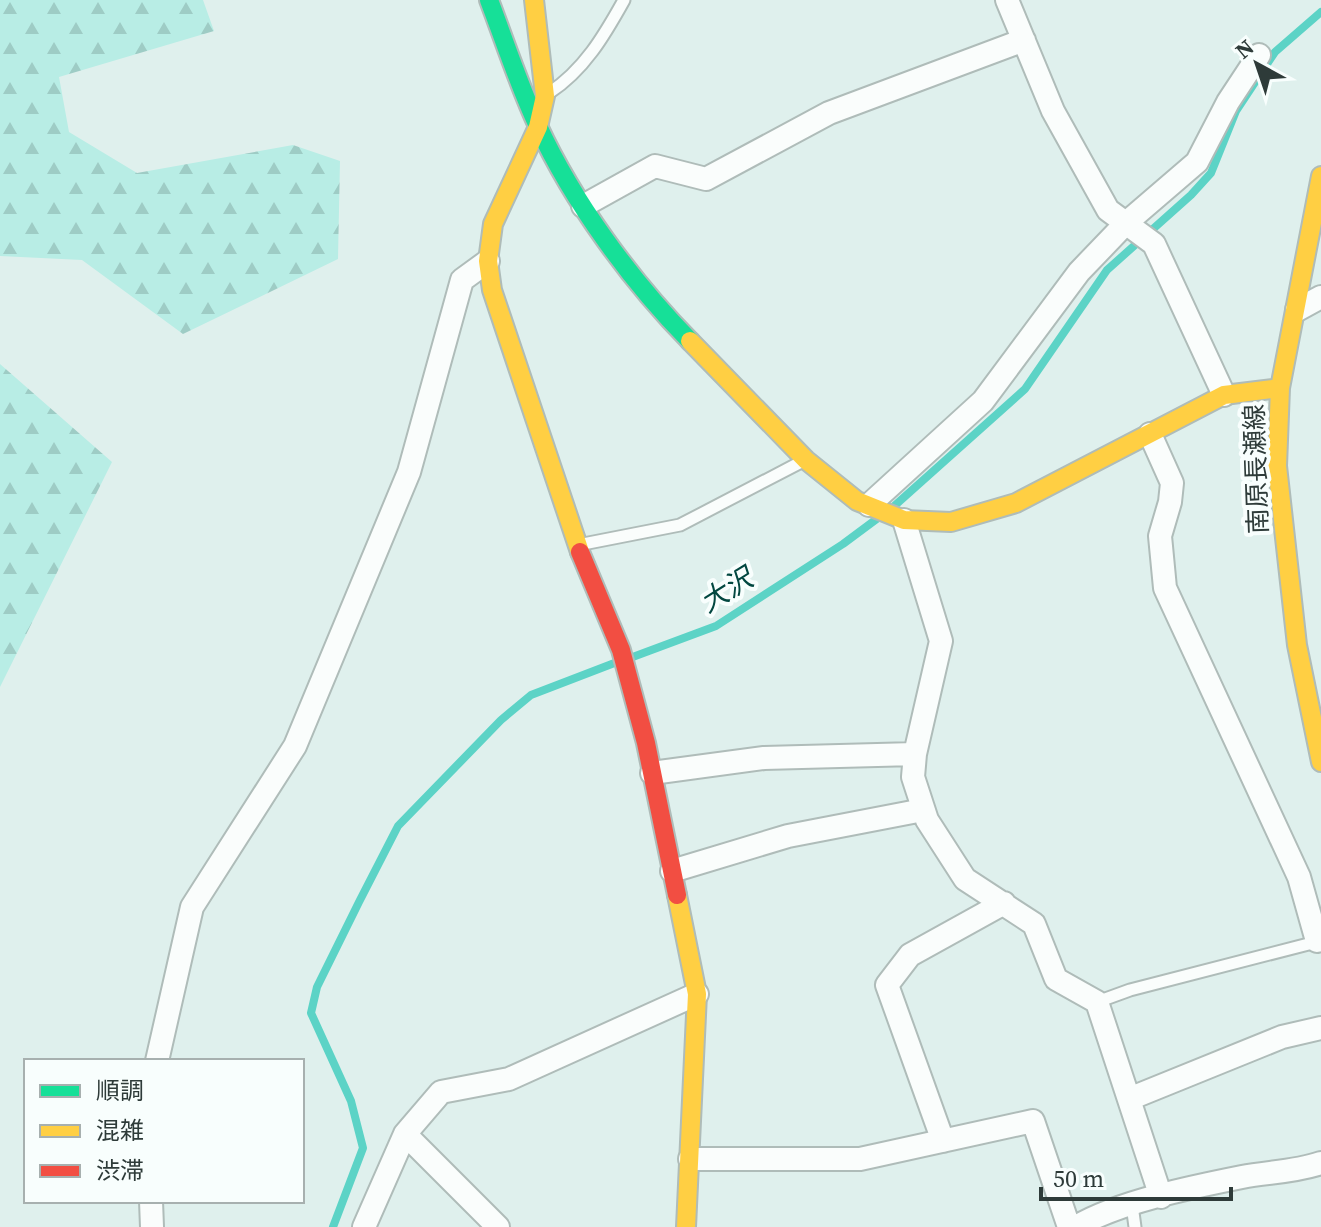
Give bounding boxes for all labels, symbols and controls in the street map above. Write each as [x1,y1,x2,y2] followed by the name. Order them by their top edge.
[1217,24,1297,104] north arrow
[1228,32,1260,65] text: N
[1236,403,1276,535] street label: 南原長瀬線
[692,557,763,621] water label: 大沢
[24,1059,304,1203] legend
[96,1074,144,1107] text: 順調
[96,1114,144,1147] text: 混雑
[1041,1151,1231,1201] scale bar
[96,1154,144,1187] text: 渋滞
[1053,1162,1104,1195] text: 50 m

